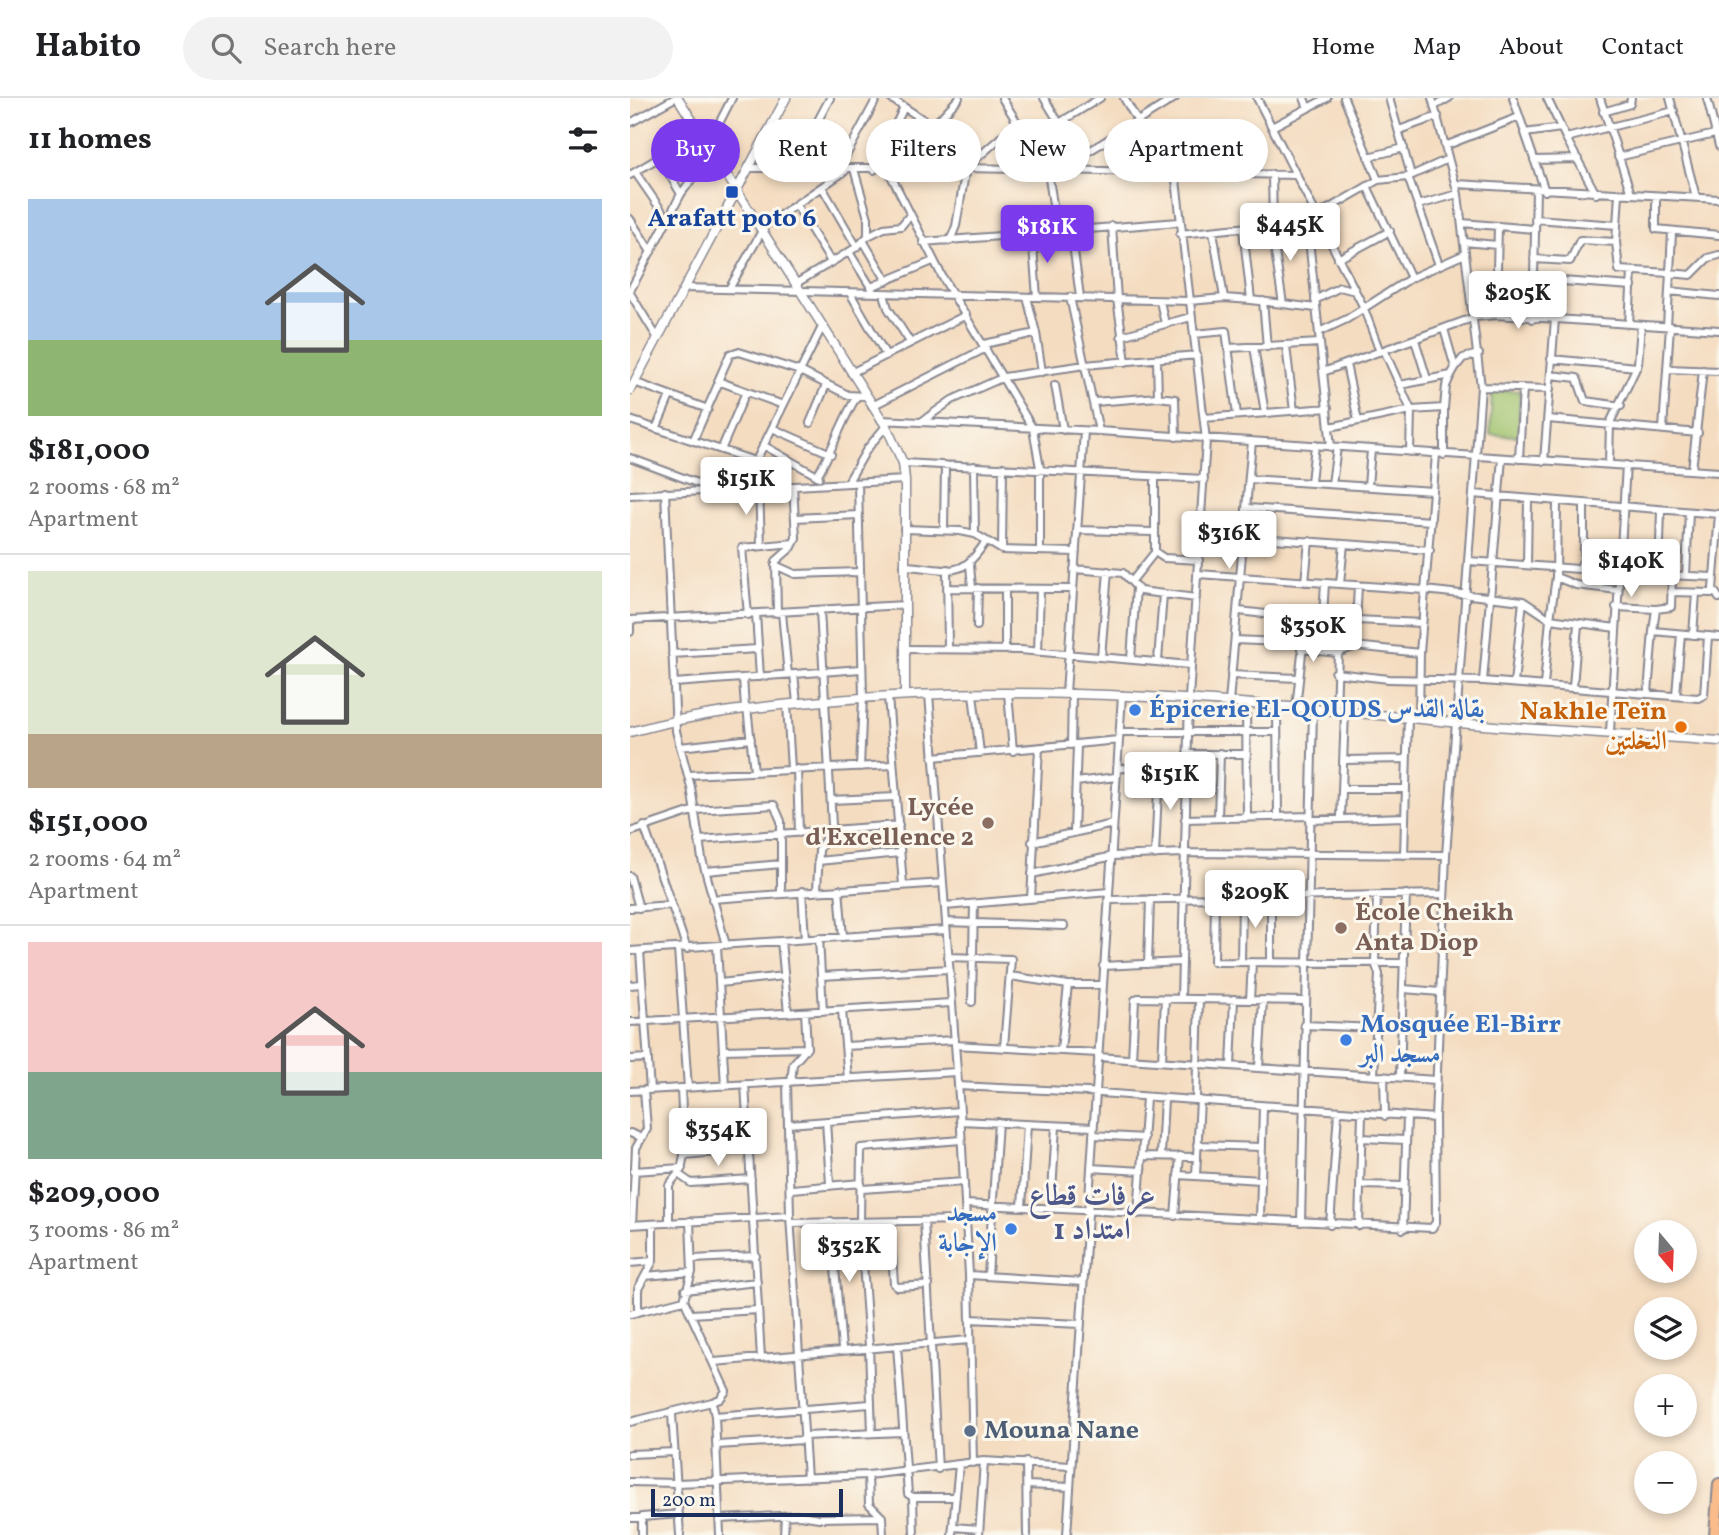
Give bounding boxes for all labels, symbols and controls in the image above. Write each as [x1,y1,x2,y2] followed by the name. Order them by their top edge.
[183,17,673,80] search box
[35,25,141,71] text: Habito
[207,29,245,67] icon: search
[263,30,396,66] text: Search here
[1311,31,1375,65] text: Home
[1413,31,1461,65] text: Map
[1499,31,1564,65] text: About
[1602,31,1684,65] text: Contact
[28,119,152,161] text: 11 homes
[651,119,740,182] chip: Buy
[754,119,852,182] chip: Rent
[866,119,981,182] chip: Filters
[995,119,1090,182] chip: New
[1104,119,1268,182] chip: Apartment
[564,121,602,159] icon: filters
[724,184,740,200] marker: Arafatt poto 6
[648,201,816,237] place label: Arafatt poto 6
[1241,204,1339,263] pin: $445K
[998,206,1096,265] pin: $181K
[1256,210,1324,242] text: $445K
[1017,212,1077,244] text: $181K
[252,245,378,371] icon: home
[1469,272,1567,331] pin: $205K
[1485,278,1551,310] text: $205K
[28,430,150,472] text: $181,000
[697,458,795,517] pin: $151K
[716,464,776,496] text: $151K
[28,472,180,504] text: 2 rooms · 68 m²
[28,504,139,536] text: Apartment
[1180,512,1278,571] pin: $316K
[1197,518,1261,550] text: $316K
[1582,540,1680,599] pin: $140K
[1598,546,1664,578] text: $140K
[1264,604,1362,664] pin: $350K
[1280,611,1346,643] text: $350K
[252,617,378,743] icon: home
[1149,692,1485,728] place label: Épicerie El-QOUDS بقالة القدس
[1520,694,1667,760] place label: Nakhle Teïn النخلتين
[1127,702,1143,718] marker: Épicerie El-QOUDS بقالة القدس
[1673,719,1689,735] marker: Nakhle Teïn النخلتين
[1121,752,1219,812] pin: $151K
[1140,759,1200,791] text: $151K
[805,790,974,856] place label: Lycée d'Excellence 2
[28,802,148,844] text: $151,000
[980,815,996,831] marker: Lycée d'Excellence 2
[28,844,181,876] text: 2 rooms · 64 m²
[1206,870,1304,930] pin: $209K
[28,876,139,908] text: Apartment
[1221,877,1289,909] text: $209K
[1355,895,1514,961] place label: École Cheikh Anta Diop
[1333,920,1349,936] marker: École Cheikh Anta Diop
[252,988,378,1114] icon: home
[1357,1007,1561,1073] place label: Mosquée El-Birr مسجد البر
[1338,1032,1354,1048] marker: Mosquée El-Birr مسجد البر
[669,1108,767,1168] pin: $354K
[685,1115,751,1147] text: $354K
[28,1173,160,1215] text: $209,000
[1029,1176,1155,1252] district label: عرفات قطاع 1 امتداد
[938,1196,997,1262] place label: مسجد الإجابة
[28,1215,179,1247] text: 3 rooms · 86 m²
[1634,1220,1698,1283] north arrow
[1634,1220,1697,1514] map controls
[1003,1221,1019,1237] marker: مسجد الإجابة
[800,1224,898,1284] pin: $352K
[817,1231,881,1263] text: $352K
[28,1247,139,1279] text: Apartment
[1634,1297,1697,1360] button: layers
[1634,1374,1697,1437] button: +
[984,1413,1139,1449] place label: Mouna Nane
[962,1423,978,1439] marker: Mouna Nane
[1634,1451,1697,1514] button: −
[651,1486,844,1518] scale bar
[662,1488,716,1514] text: 200 m

